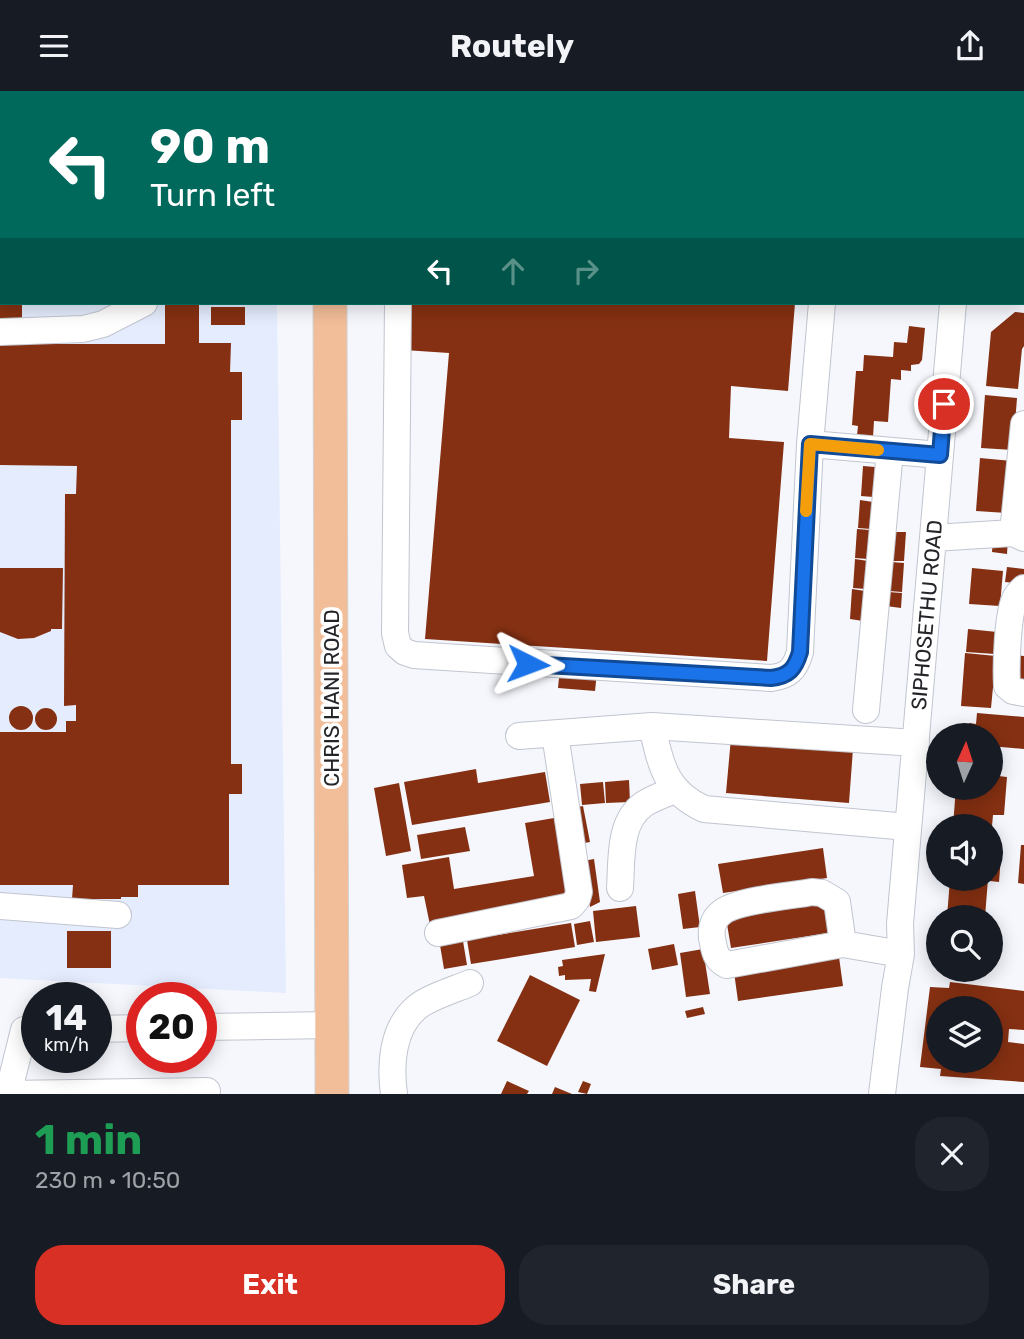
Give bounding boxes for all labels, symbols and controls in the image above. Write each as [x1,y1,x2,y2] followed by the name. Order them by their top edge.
[35,27,73,65] icon: menu
[450,27,574,65] text: Routely
[951,27,989,65] icon: share
[150,117,270,175] text: 90 m
[35,119,126,210] icon: left
[150,176,275,214] text: Turn left
[421,252,459,290] icon: left
[494,252,532,290] icon: ahead
[567,252,605,290] icon: right
[914,374,974,434] pin
[925,385,963,423] icon: arrive
[906,519,947,711] street label: SIPHOSETHU ROAD
[319,609,344,787] street label: CHRIS HANI ROAD
[491,627,565,701] position arrow
[926,723,1003,800] north arrow
[926,723,1003,1073] map controls
[926,814,1003,891] button: sound
[926,905,1003,982] button: search
[126,982,217,1073] speed limit sign: 20
[926,996,1003,1073] button: layers
[46,997,87,1039] text: 14
[44,1034,89,1056] text: km/h
[35,1115,142,1165] text: 1 min
[915,1117,989,1191] button: close
[35,1166,180,1194] text: 230 m · 10:50
[35,1245,505,1325] button: Exit
[519,1245,989,1325] button: Share

